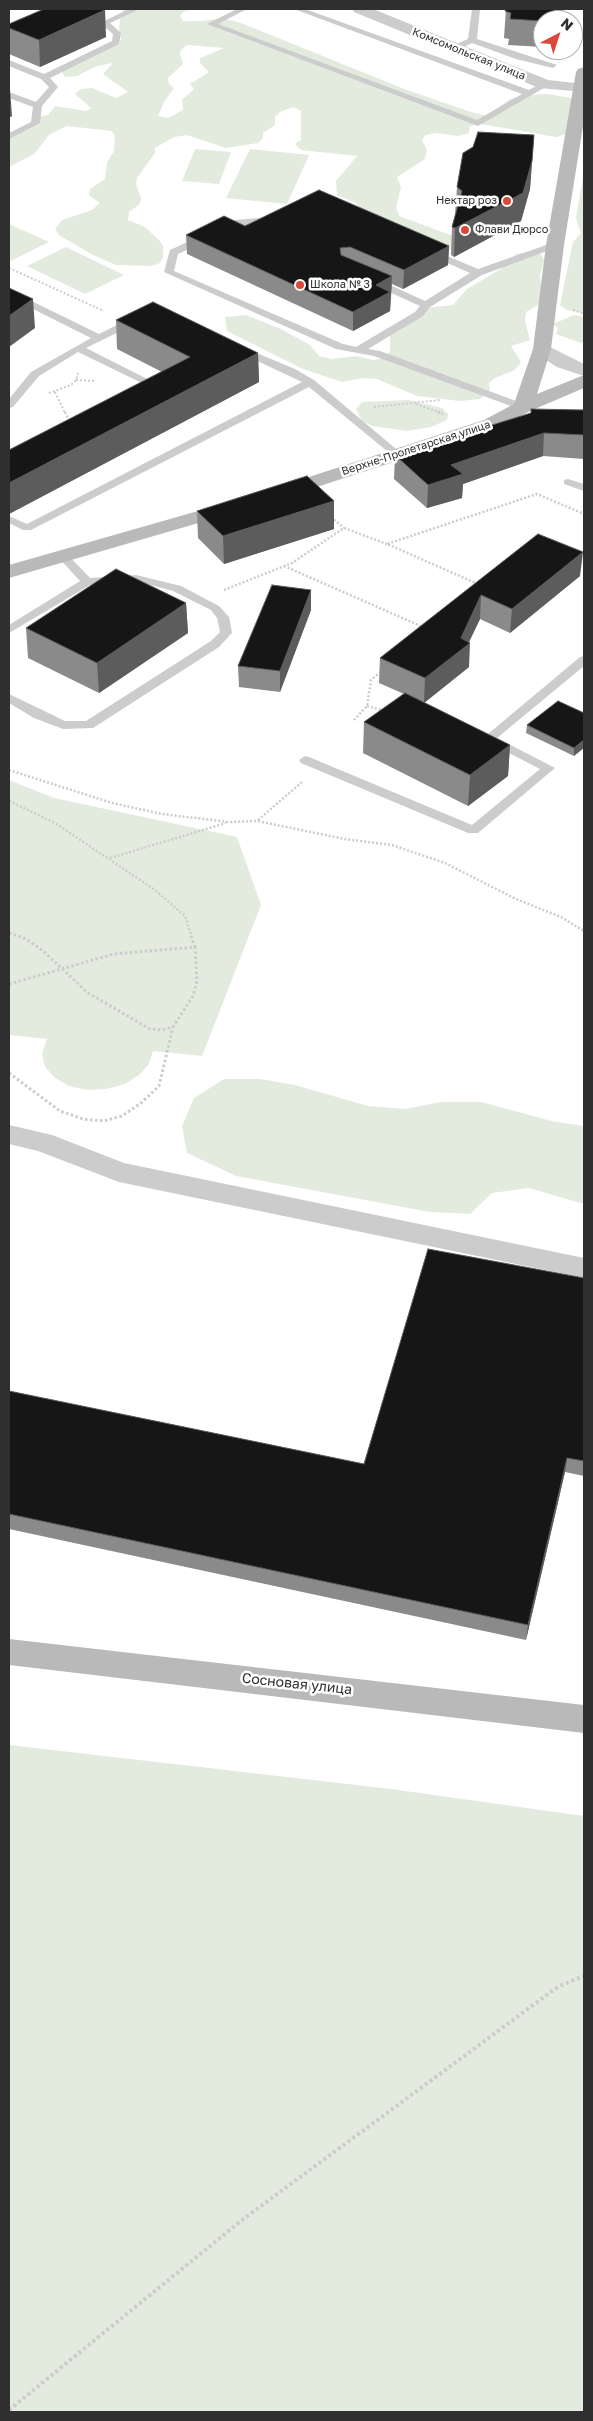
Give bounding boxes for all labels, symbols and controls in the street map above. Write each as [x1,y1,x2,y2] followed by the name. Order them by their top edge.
[533,10,583,60] north arrow
[558,14,577,34] text: N
[410,25,528,83] street label: Комсомольская улица
[436,194,497,208] place label: Нектар роз
[501,195,513,207] marker: Нектар роз
[475,223,548,237] place label: Флави Дюрсо
[459,224,471,236] marker: Флави Дюрсо
[310,278,370,292] place label: Школа № 3
[294,279,306,291] marker: Школа № 3
[340,418,492,478] street label: Верхне-Пролетарская улица
[241,1670,353,1698] street label: Сосновая улица

